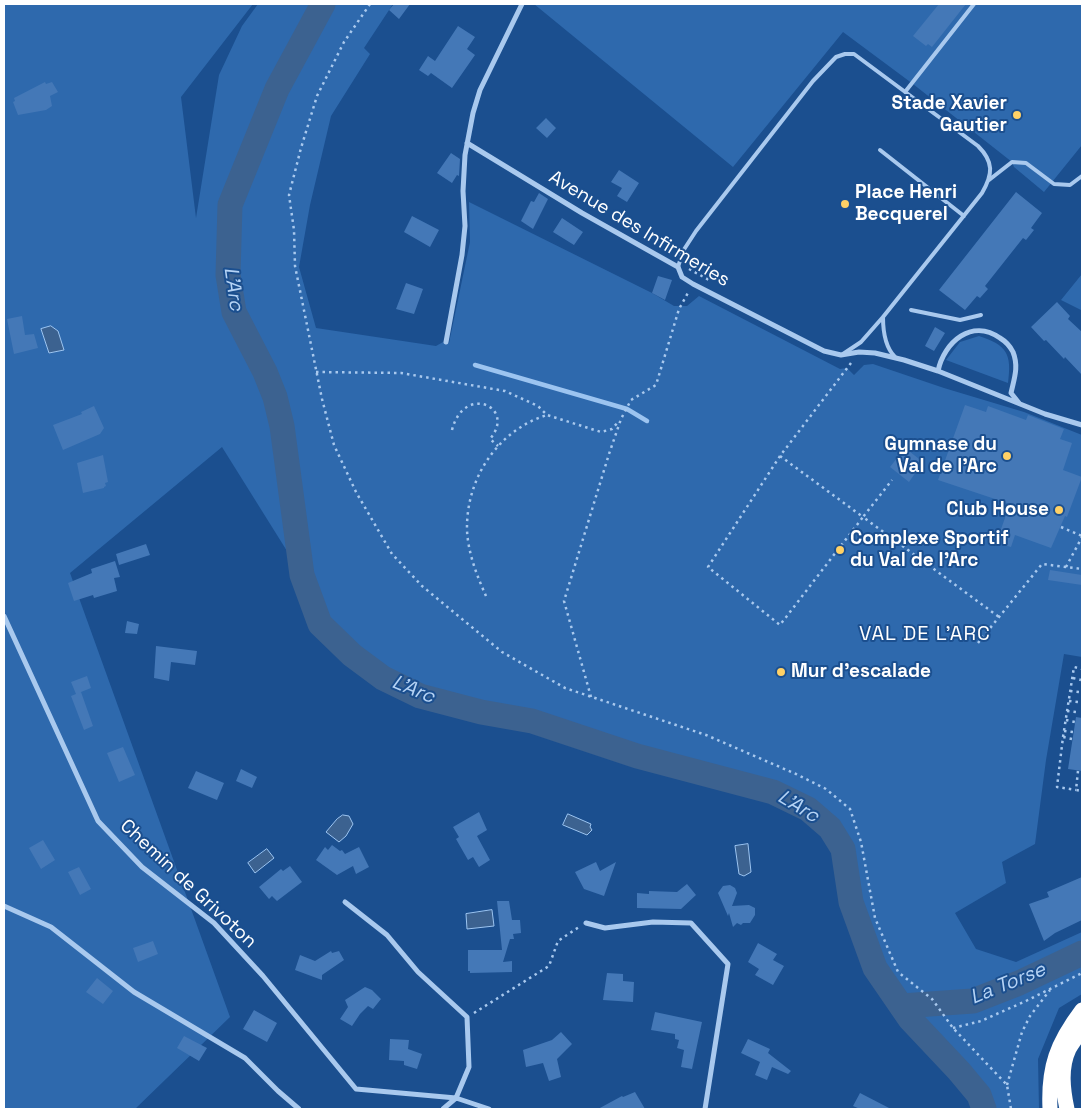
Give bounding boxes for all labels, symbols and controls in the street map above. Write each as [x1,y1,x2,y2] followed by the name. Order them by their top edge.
[892,93,1007,137] place label: Stade Xavier Gautier
[1011,109,1023,121] marker: Stade Xavier Gautier
[544,166,734,292] street label: Avenue des Infirmeries
[855,182,957,226] place label: Place Henri Becquerel
[839,198,851,210] marker: Place Henri Becquerel
[218,266,248,312] water label: L'Arc
[884,434,997,478] place label: Gymnase du Val de l'Arc
[1001,450,1013,462] marker: Gymnase du Val de l'Arc
[946,499,1049,521] place label: Club House
[1053,504,1065,516] marker: Club House
[850,528,1009,572] place label: Complexe Sportif du Val de l'Arc
[834,544,846,556] marker: Complexe Sportif du Val de l'Arc
[858,623,992,647] district label: VAL DE L'ARC
[791,661,931,683] place label: Mur d'escalade
[775,666,787,678] marker: Mur d'escalade
[388,671,438,709] water label: L'Arc
[773,785,823,829] water label: L'Arc
[115,815,261,953] street label: Chemin de Grivoton
[967,958,1049,1010] water label: La Torse

